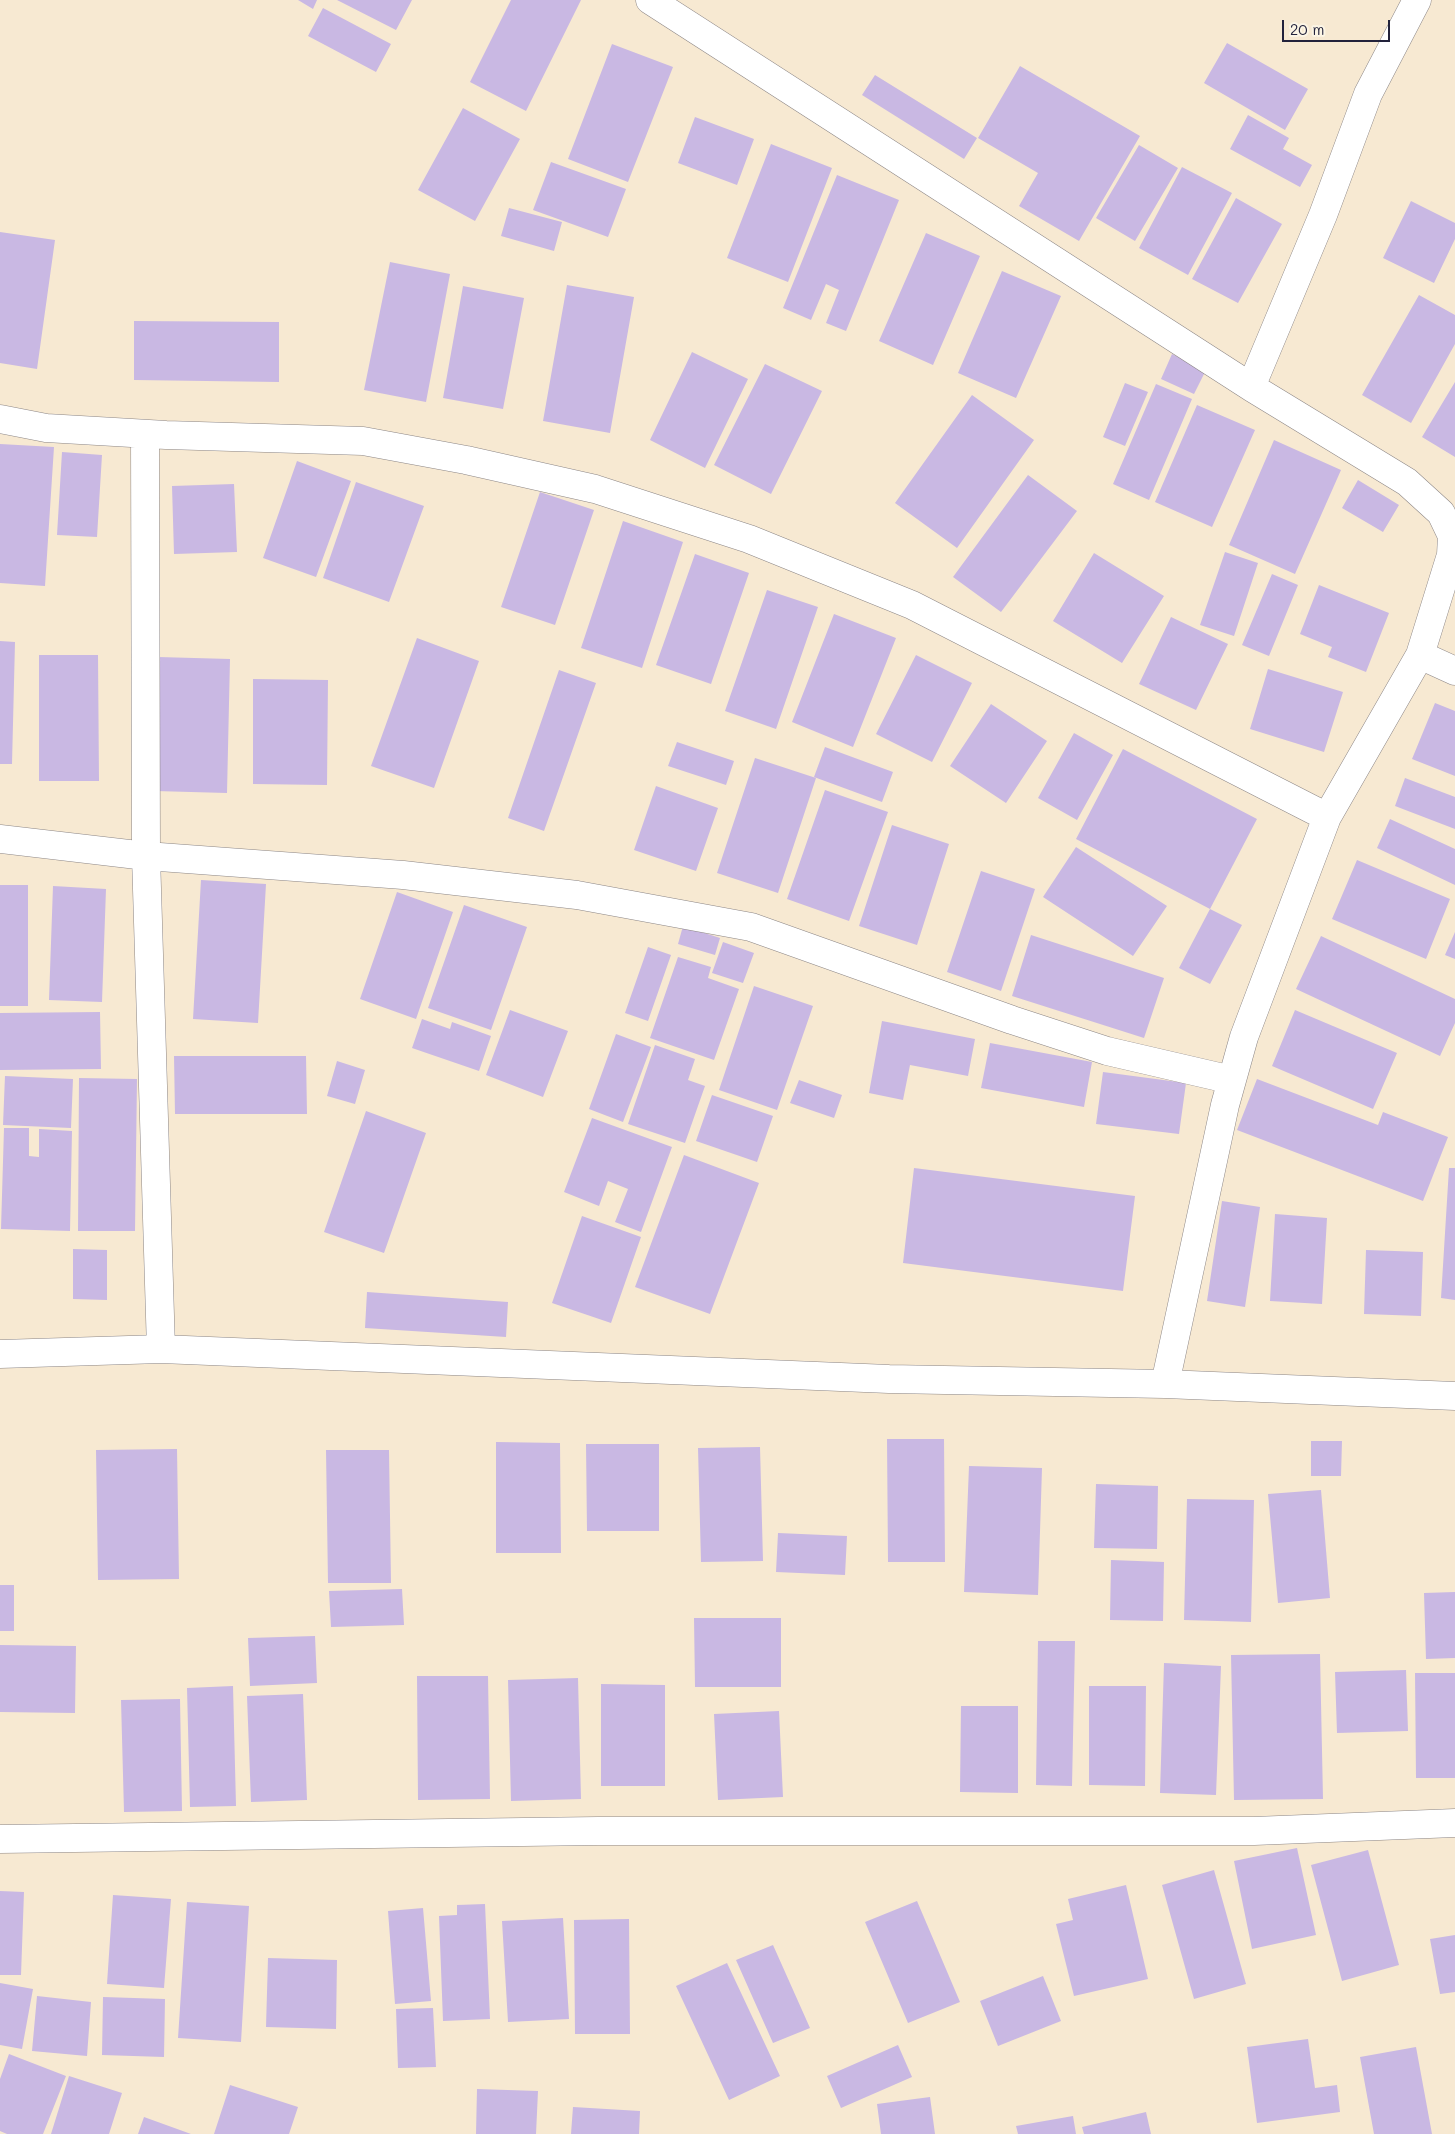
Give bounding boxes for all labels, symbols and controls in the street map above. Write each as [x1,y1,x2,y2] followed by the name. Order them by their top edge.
[1285,10,1392,42] scale bar
[1290,19,1324,39] text: 20 m

